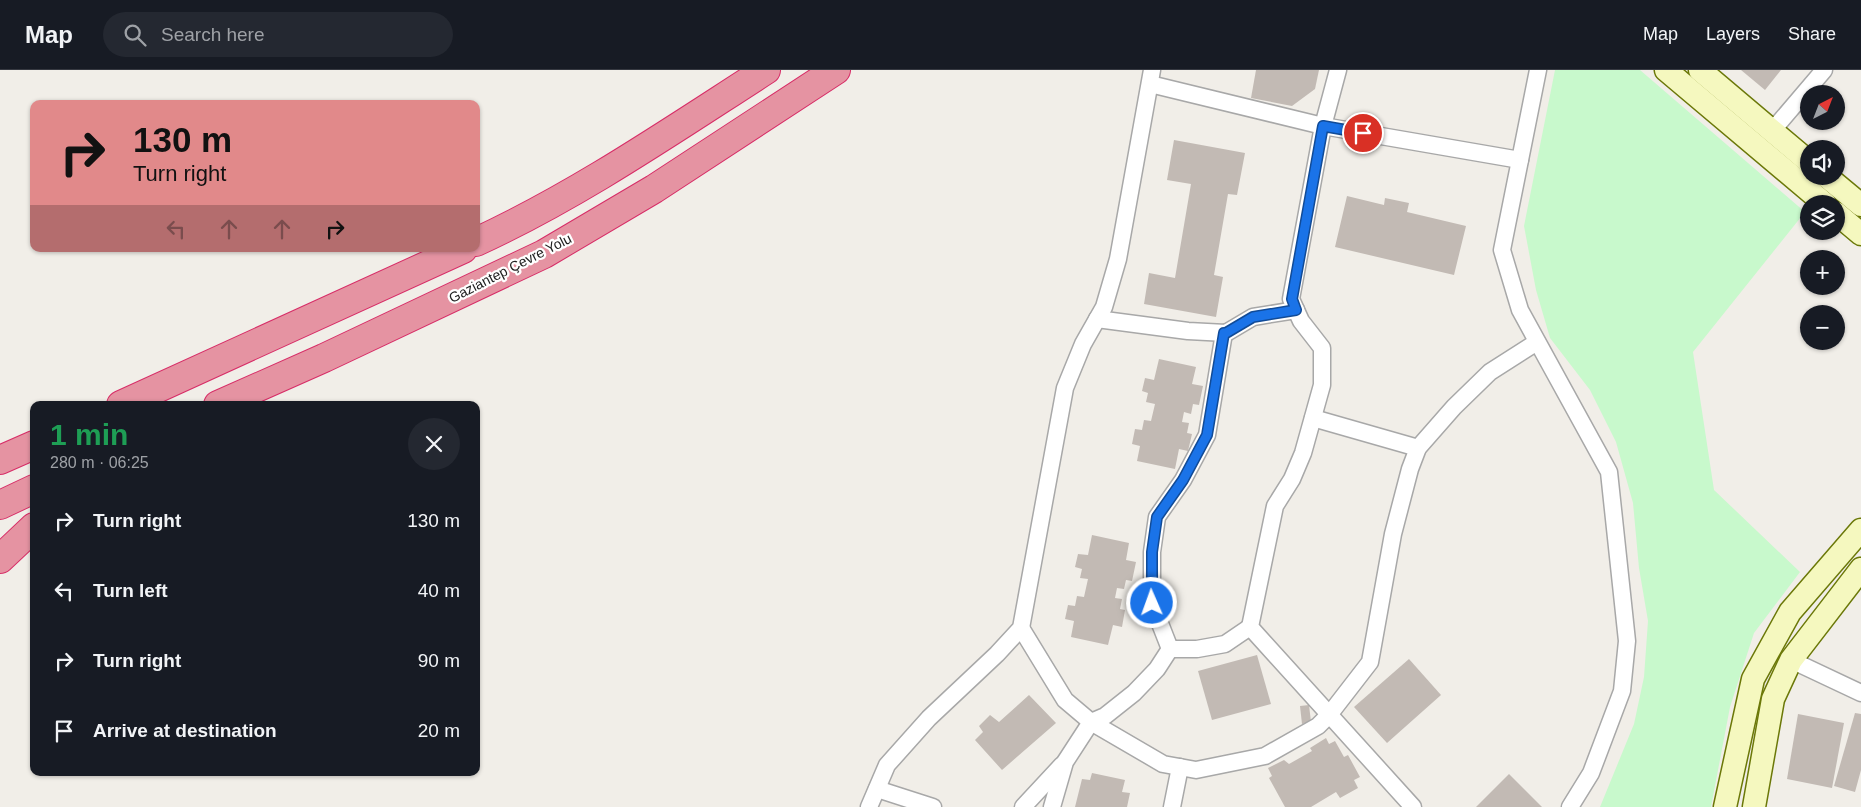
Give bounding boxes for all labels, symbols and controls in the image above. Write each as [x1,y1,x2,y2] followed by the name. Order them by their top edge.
[103,12,453,57] search box
[25,21,73,48] text: Map
[121,21,149,49] icon: search
[161,24,265,45] text: Search here
[1643,24,1678,44] text: Map
[1706,24,1760,44] text: Layers
[1788,24,1836,44] text: Share
[1800,85,1845,130] north arrow
[1800,85,1845,350] map controls
[1342,112,1384,154] pin
[1349,119,1377,147] icon: arrive
[50,120,115,185] icon: right
[133,120,232,159] text: 130 m
[1800,140,1845,185] button: sound
[133,161,226,186] text: Turn right
[1800,195,1845,240] button: layers
[162,215,190,243] icon: left
[215,215,243,243] icon: ahead
[268,215,296,243] icon: ahead
[321,215,349,243] icon: right
[446,230,574,306] street label: Gaziantep Çevre Yolu
[1800,250,1845,295] button: +
[1800,305,1845,350] button: −
[50,418,128,451] text: 1 min
[408,418,460,470] button: close
[50,454,149,471] text: 280 m · 06:25
[50,507,78,535] icon: right
[93,510,181,531] text: Turn right
[407,510,460,531] text: 130 m
[1125,576,1177,628] position arrow
[50,577,78,605] icon: left
[93,580,168,601] text: Turn left
[418,580,460,601] text: 40 m
[50,647,78,675] icon: right
[93,650,181,671] text: Turn right
[418,650,460,671] text: 90 m
[50,717,78,745] icon: arrive
[93,720,277,741] text: Arrive at destination
[418,720,460,741] text: 20 m

